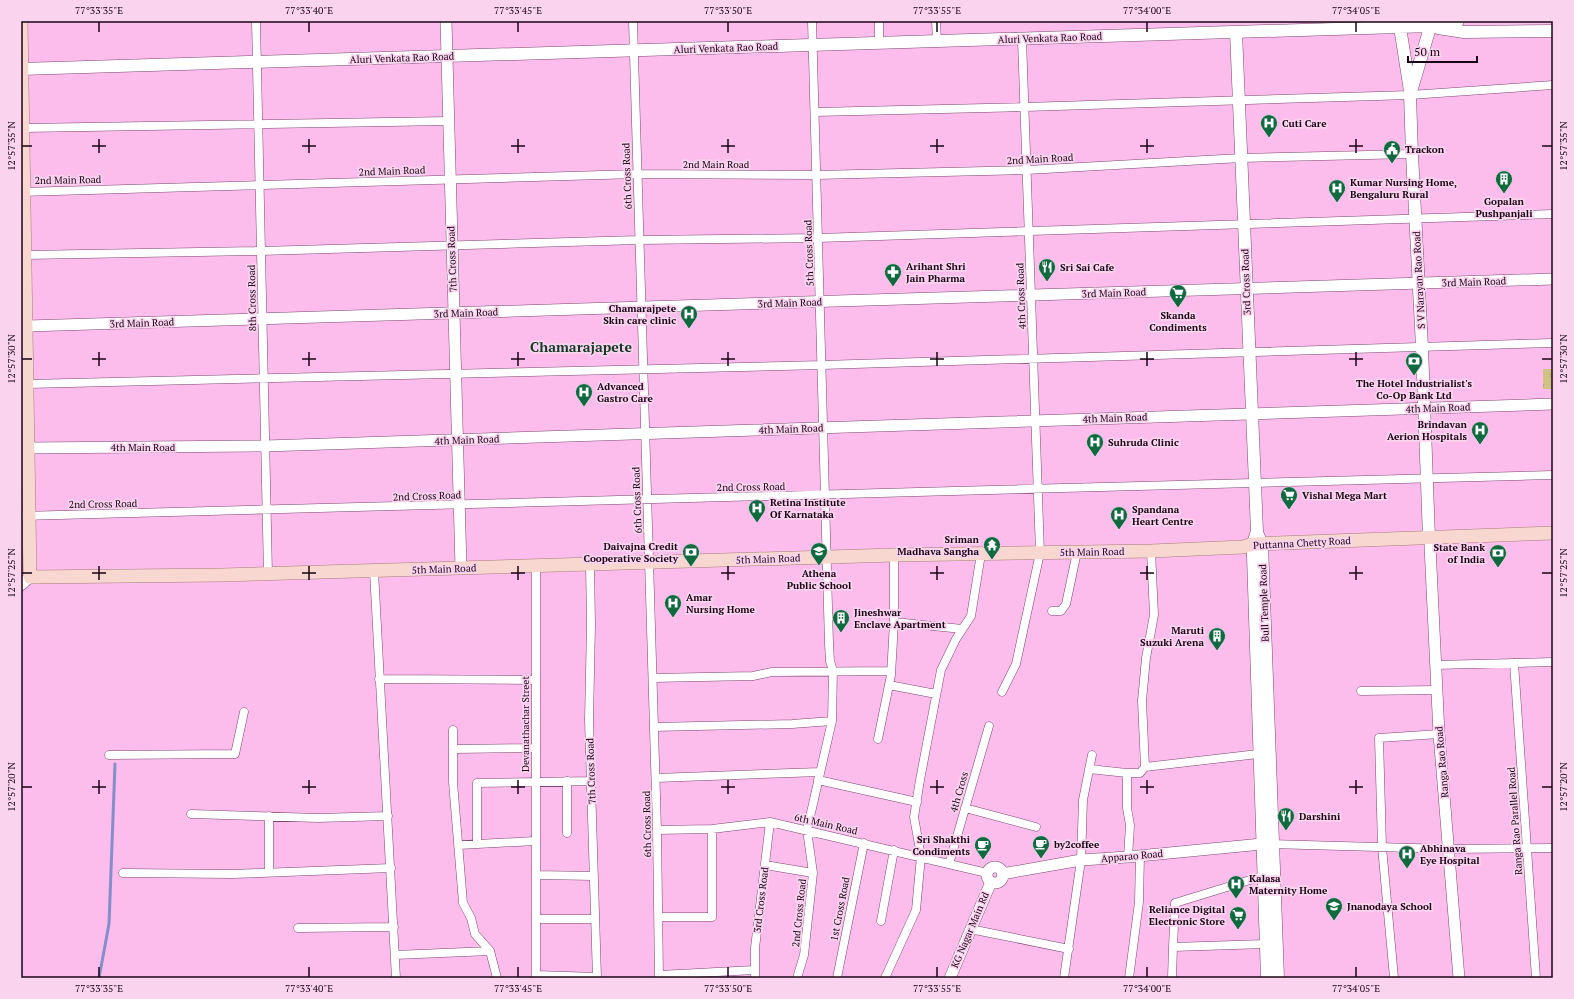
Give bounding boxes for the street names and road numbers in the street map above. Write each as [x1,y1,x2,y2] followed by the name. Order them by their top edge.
[998,30,1103,46] street label: Aluri Venkata Rao Road
[674,40,779,56] street label: Aluri Venkata Rao Road
[350,50,455,66] street label: Aluri Venkata Rao Road
[619,142,635,209] street label: 6th Cross Road
[1006,151,1074,167] street label: 2nd Main Road
[683,158,750,171] street label: 2nd Main Road
[358,163,426,179] street label: 2nd Main Road
[35,173,102,187] street label: 2nd Main Road
[801,219,817,286] street label: 5th Cross Road
[444,225,460,292] street label: 7th Cross Road
[1410,230,1428,329] street label: S V Narayan Rao Road
[1238,248,1254,315] street label: 3rd Cross Road
[1013,262,1029,329] street label: 4th Cross Road
[245,264,259,331] street label: 8th Cross Road
[1442,274,1507,290] street label: 3rd Main Road
[1082,285,1147,301] street label: 3rd Main Road
[758,295,823,311] street label: 3rd Main Road
[434,305,499,321] street label: 3rd Main Road
[110,315,175,331] street label: 3rd Main Road
[1405,400,1471,416] street label: 4th Main Road
[1082,410,1148,426] street label: 4th Main Road
[758,421,824,437] street label: 4th Main Road
[434,432,500,448] street label: 4th Main Road
[111,441,176,454] street label: 4th Main Road
[629,466,645,533] street label: 6th Cross Road
[717,480,786,494] street label: 2nd Cross Road
[393,488,462,504] street label: 2nd Cross Road
[69,497,138,511] street label: 2nd Cross Road
[1253,534,1352,552] street label: Puttanna Chetty Road
[1060,545,1125,559] street label: 5th Main Road
[735,551,801,567] street label: 5th Main Road
[411,561,477,577] street label: 5th Main Road
[1256,563,1272,642] street label: Bull Temple Road
[519,676,532,772] street label: Devanathachar Street
[1432,725,1452,798] street label: Ranga Rao Road
[583,737,599,804] street label: 7th Cross Road
[1505,766,1525,875] street label: Ranga Rao Parallel Road
[947,770,971,814] street label: 4th Cross
[640,790,654,857] street label: 6th Cross Road
[793,810,859,838] street label: 6th Main Road
[1100,847,1164,865] street label: Apparao Road
[751,866,772,934] street label: 3rd Cross Road
[827,875,853,942] street label: 1st Cross Road
[789,878,809,948] street label: 2nd Cross Road
[948,890,992,970] street label: KG Nagar Main Rd

